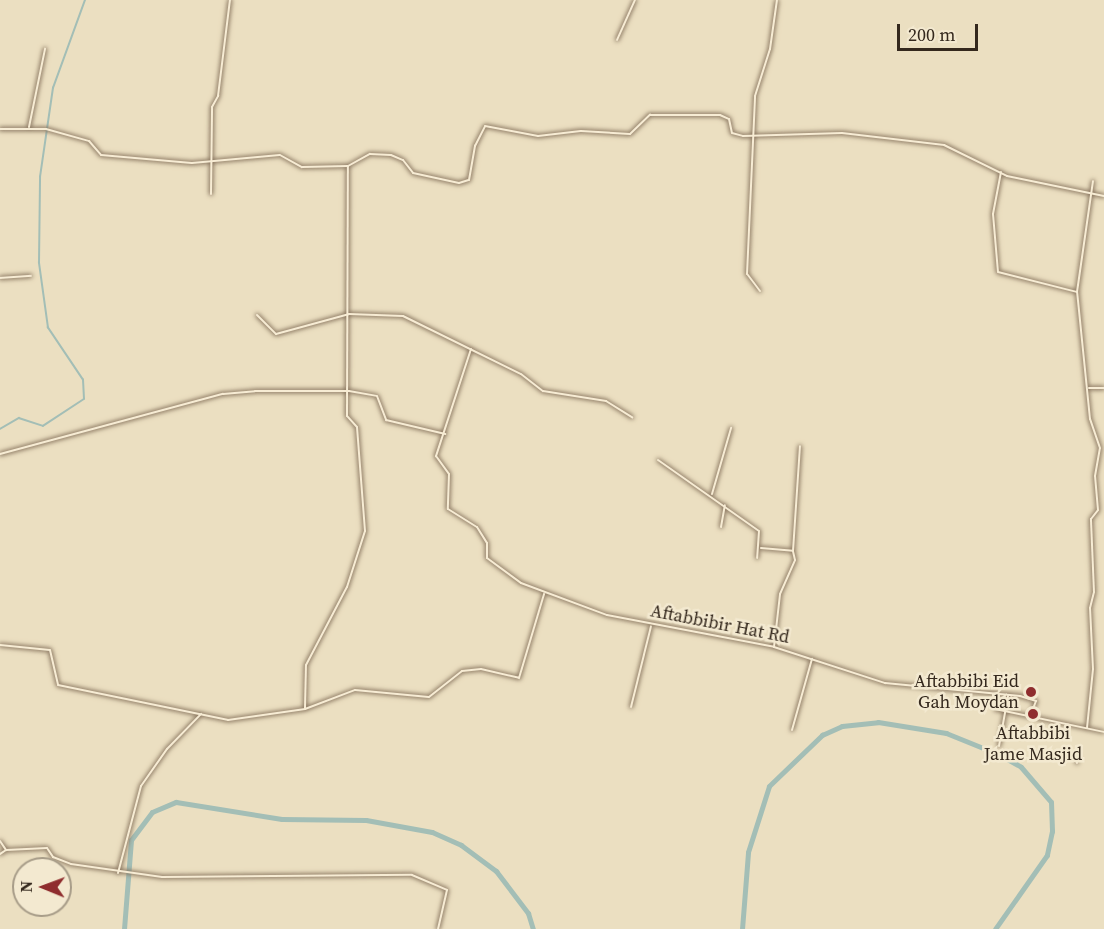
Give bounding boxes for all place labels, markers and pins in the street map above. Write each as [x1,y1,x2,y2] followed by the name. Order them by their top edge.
[914,671,1019,714] place label: Aftabbibi Eid Gah Moydan
[1024,685,1038,699] marker: Aftabbibi Eid Gah Moydan
[1026,707,1040,721] marker: Aftabbibi Jame Masjid
[984,723,1082,766] place label: Aftabbibi Jame Masjid

